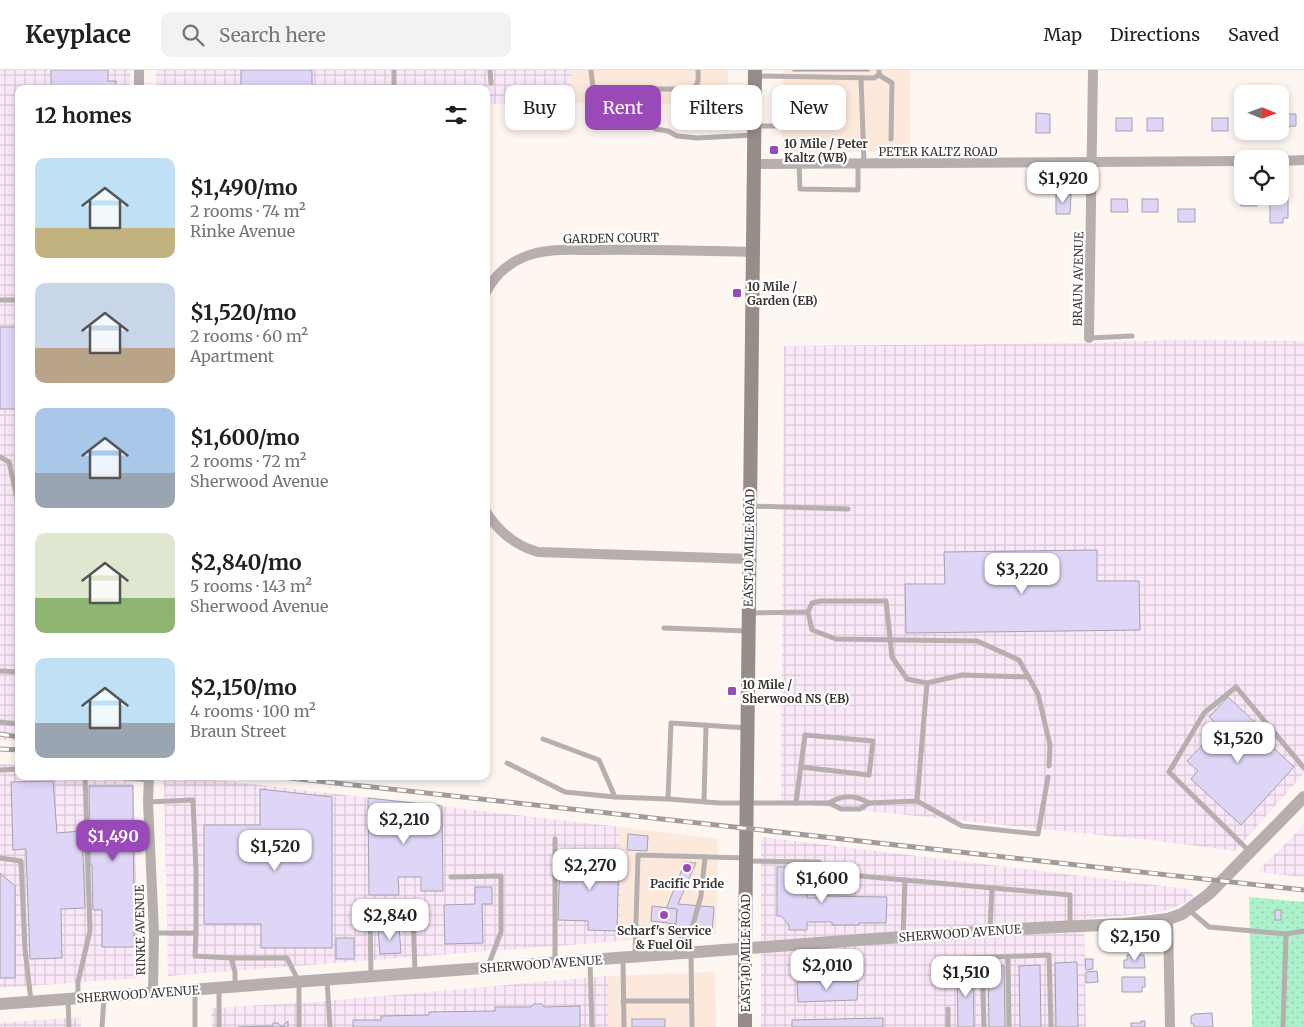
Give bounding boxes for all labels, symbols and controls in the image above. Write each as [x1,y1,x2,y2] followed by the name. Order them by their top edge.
[161,12,511,57] search box
[25,19,131,50] text: Keyplace
[179,21,207,49] icon: search
[219,23,326,47] text: Search here
[1044,23,1082,46] text: Map
[1110,23,1200,46] text: Directions
[1228,23,1279,46] text: Saved
[505,85,575,130] chip: Buy
[585,85,661,130] chip: Rent
[671,85,762,130] chip: Filters
[772,85,846,130] chip: New
[1234,85,1289,140] north arrow
[1234,85,1289,205] map controls
[442,101,470,129] icon: filters
[35,102,132,129] text: 12 homes
[784,136,868,165] place label: 10 Mile / Peter Kaltz (WB)
[768,144,780,156] marker: 10 Mile / Peter Kaltz (WB)
[878,144,998,159] street label: PETER KALTZ ROAD
[1234,150,1289,205] button: locate
[1022,162,1104,204] pin: $1,920
[1038,168,1088,188] text: $1,920
[190,174,298,201] text: $1,490/mo
[75,178,135,238] icon: home
[190,201,306,221] text: 2 rooms · 74 m²
[190,221,295,241] text: Rinke Avenue
[563,230,660,246] street label: GARDEN COURT
[1070,231,1086,327] street label: BRAUN AVENUE
[747,279,818,308] place label: 10 Mile / Garden (EB)
[731,287,743,299] marker: 10 Mile / Garden (EB)
[190,299,296,326] text: $1,520/mo
[75,303,135,363] icon: home
[190,326,308,346] text: 2 rooms · 60 m²
[190,346,274,366] text: Apartment
[190,424,299,451] text: $1,600/mo
[75,428,135,488] icon: home
[190,451,306,471] text: 2 rooms · 72 m²
[190,471,328,491] text: Sherwood Avenue
[740,489,758,607] street label: EAST 10 MILE ROAD
[190,549,302,576] text: $2,840/mo
[981,552,1063,595] pin: $3,220
[75,553,135,613] icon: home
[996,559,1048,579] text: $3,220
[190,576,312,596] text: 5 rooms · 143 m²
[190,596,328,616] text: Sherwood Avenue
[190,674,297,701] text: $2,150/mo
[742,677,849,706] place label: 10 Mile / Sherwood NS (EB)
[75,678,135,738] icon: home
[726,685,738,697] marker: 10 Mile / Sherwood NS (EB)
[190,701,316,721] text: 4 rooms · 100 m²
[190,721,286,741] text: Braun Street
[1197,722,1279,764] pin: $1,520
[1213,728,1263,748] text: $1,520
[363,802,445,845] pin: $2,210
[379,809,429,829] text: $2,210
[72,820,154,862] pin: $1,490
[87,826,139,846] text: $1,490
[234,830,316,872] pin: $1,520
[250,836,300,856] text: $1,520
[549,848,631,891] pin: $2,270
[563,855,617,875] text: $2,270
[681,862,693,874] marker: Pacific Pride
[781,862,863,904] pin: $1,600
[796,868,848,888] text: $1,600
[650,876,725,891] place label: Pacific Pride
[132,884,148,975] street label: RINKE AVENUE
[738,894,753,1012] street label: EAST 10 MILE ROAD
[349,898,431,941] pin: $2,840
[363,905,417,925] text: $2,840
[658,909,670,921] marker: Scharf's Service & Fuel Oil
[1094,920,1176,962] pin: $2,150
[898,921,1022,945] street label: SHERWOOD AVENUE
[617,923,712,952] place label: Scharf's Service & Fuel Oil
[1110,926,1160,946] text: $2,150
[786,948,868,991] pin: $2,010
[479,952,603,976] street label: SHERWOOD AVENUE
[801,955,853,975] text: $2,010
[925,956,1007,998] pin: $1,510
[942,962,990,982] text: $1,510
[76,982,200,1006] street label: SHERWOOD AVENUE

